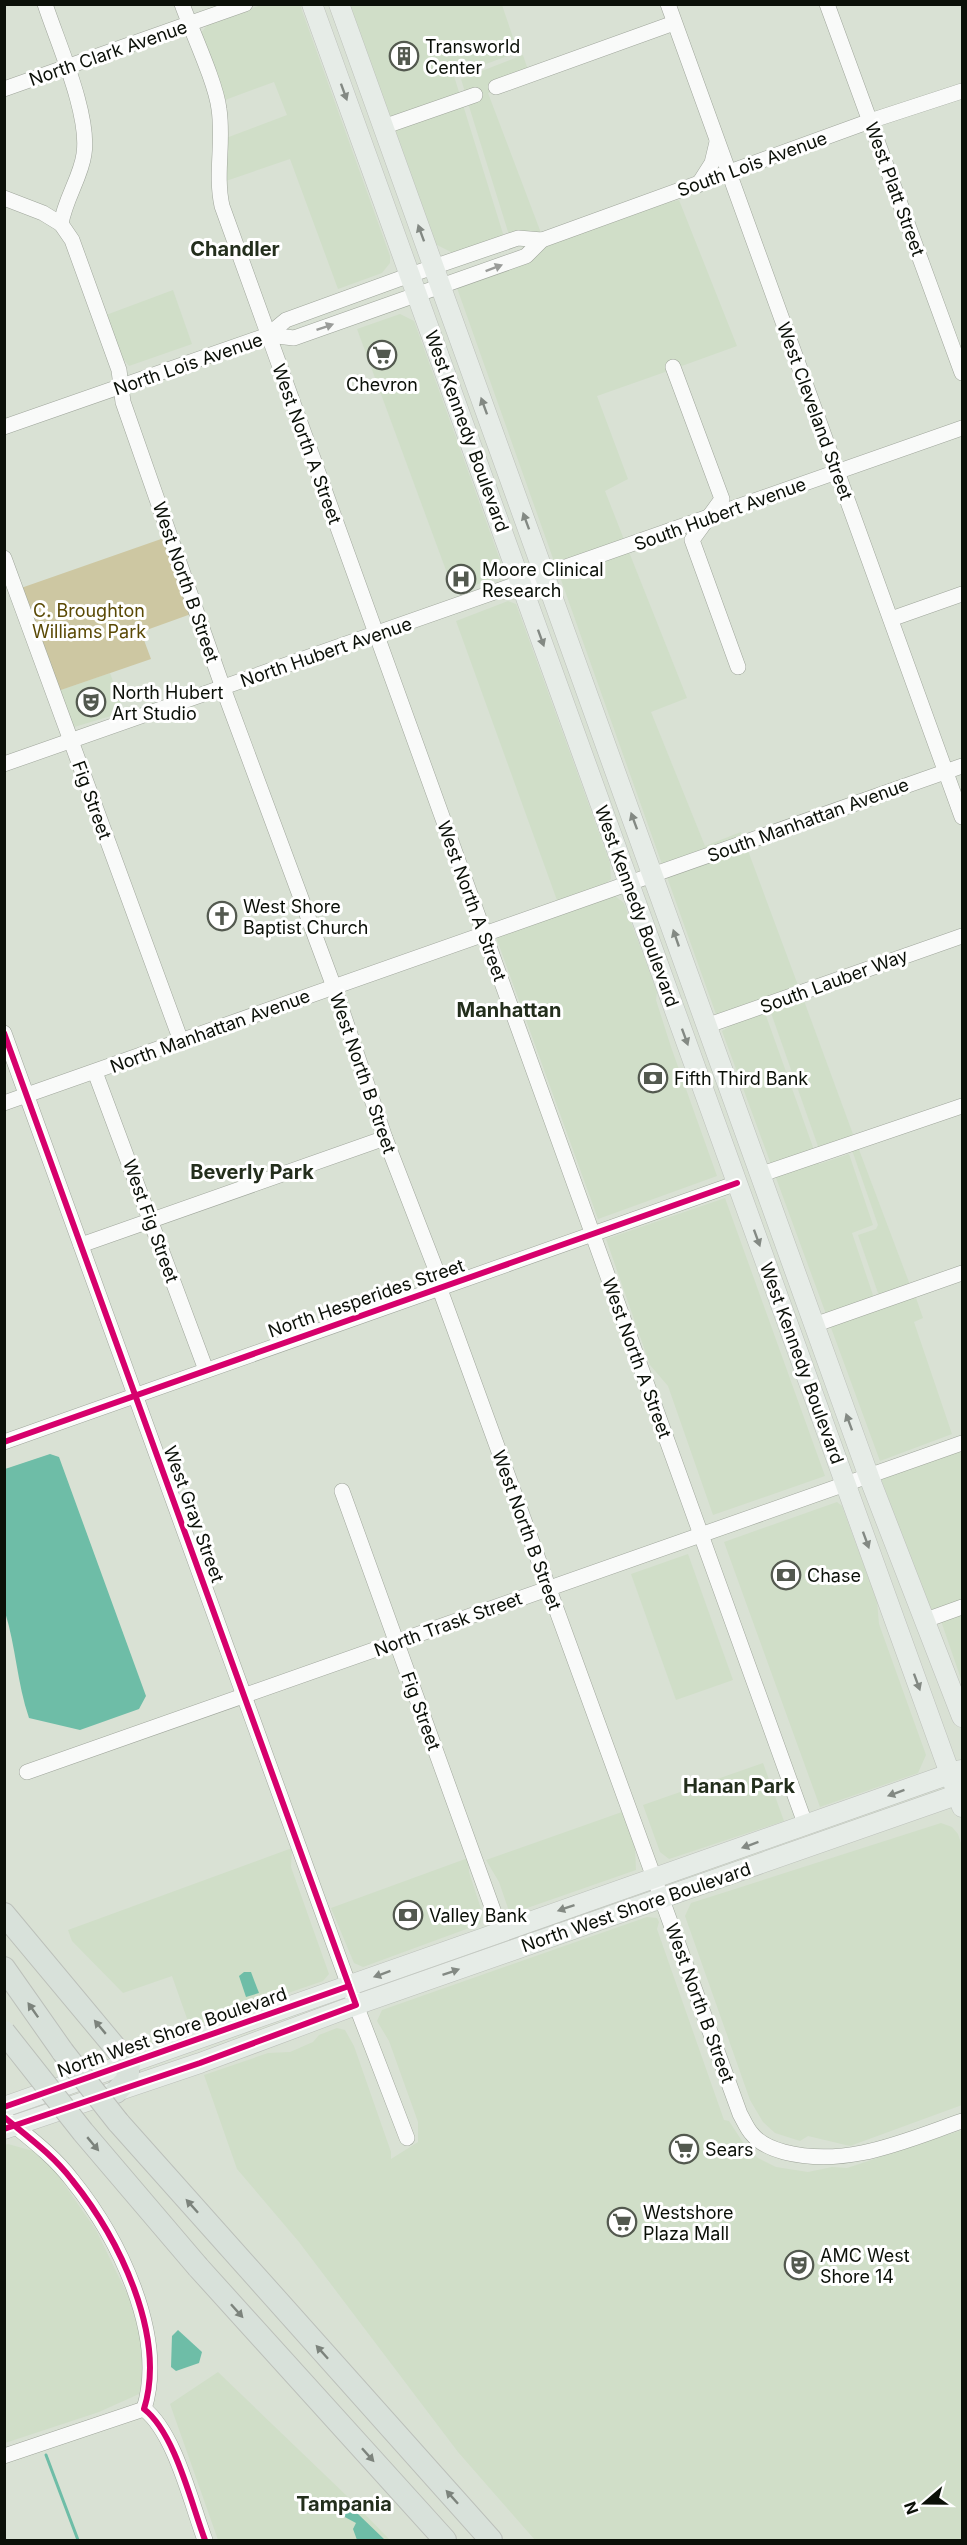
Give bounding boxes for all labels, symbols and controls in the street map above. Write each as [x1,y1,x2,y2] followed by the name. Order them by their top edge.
[26,16,190,90] street label: North Clark Avenue
[425,36,520,78] place label: Transworld Center
[388,40,420,72] building icon: Transworld Center
[340,83,350,101] one-way arrow
[861,119,929,259] street label: West Platt Street
[674,127,830,201] street label: South Lois Avenue
[416,223,426,241] one-way arrow
[190,237,280,261] district label: Chandler
[485,263,503,272] one-way arrow
[773,319,857,503] street label: West Cleveland Street
[316,322,334,332] one-way arrow
[421,327,513,535] street label: West Kennedy Boulevard
[111,329,265,399] street label: North Lois Avenue
[366,339,398,371] supermarket icon: Chevron
[268,361,346,527] street label: West North A Street
[346,374,418,395] place label: Chevron
[479,397,489,415] one-way arrow
[631,473,809,555] street label: South Hubert Avenue
[149,499,223,665] street label: West North B Street
[520,512,530,530] one-way arrow
[482,559,604,601] place label: Moore Clinical Research
[445,563,477,595] hospital icon: Moore Clinical Research
[32,600,146,642] park label: C. Broughton Williams Park
[238,613,414,691] street label: North Hubert Avenue
[536,629,546,647] one-way arrow
[112,682,224,724] place label: North Hubert Art Studio
[75,686,107,718] theatre icon: North Hubert Art Studio
[68,758,116,842] street label: Fig Street
[704,774,912,866] street label: South Manhattan Avenue
[591,802,683,1010] street label: West Kennedy Boulevard
[629,812,639,830] one-way arrow
[433,818,511,984] street label: West North A Street
[243,896,368,938] place label: West Shore Baptist Church
[206,900,238,932] church icon: West Shore Baptist Church
[670,929,680,947] one-way arrow
[757,945,911,1017] street label: South Lauber Way
[107,985,313,1077] street label: North Manhattan Avenue
[326,990,400,1156] street label: West North B Street
[457,998,561,1022] district label: Manhattan
[681,1028,691,1046] one-way arrow
[637,1062,669,1094] bank icon: Fifth Third Bank
[674,1068,808,1089] place label: Fifth Third Bank
[119,1156,183,1286] street label: West Fig Street
[190,1160,314,1184] district label: Beverly Park
[752,1229,762,1247] one-way arrow
[265,1254,467,1341] street label: North Hesperides Street
[756,1259,848,1467] street label: West Kennedy Boulevard
[598,1275,676,1441] street label: West North A Street
[844,1413,854,1431] one-way arrow
[160,1443,228,1585] street label: West Gray Street
[488,1447,566,1613] street label: West North B Street
[862,1531,871,1549] one-way arrow
[770,1559,802,1591] bank icon: Chase
[807,1565,861,1586] place label: Chase
[371,1587,525,1660] street label: North Trask Street
[397,1669,445,1753] street label: Fig Street
[913,1673,923,1691] one-way arrow
[683,1774,795,1798] district label: Hanan Park
[887,1789,905,1799] one-way arrow
[741,1840,759,1850] one-way arrow
[519,1858,753,1956] street label: North West Shore Boulevard
[392,1899,424,1931] bank icon: Valley Bank
[557,1904,575,1914] one-way arrow
[429,1905,527,1926] place label: Valley Bank
[661,1920,739,2086] street label: West North B Street
[442,1967,460,1977] one-way arrow
[373,1969,391,1979] one-way arrow
[55,1983,289,2081] street label: North West Shore Boulevard
[27,2003,39,2019] one-way arrow
[94,2019,107,2035] one-way arrow
[668,2133,700,2165] supermarket icon: Sears
[86,2136,99,2152] one-way arrow
[705,2139,754,2160] place label: Sears
[186,2199,199,2214] one-way arrow
[643,2202,733,2244] place label: Westshore Plaza Mall
[606,2206,638,2238] supermarket icon: Westshore Plaza Mall
[820,2245,910,2287] place label: AMC West Shore 14
[783,2249,815,2281] theatre icon: AMC West Shore 14
[230,2303,244,2318] one-way arrow
[315,2344,329,2359] one-way arrow
[361,2447,374,2462] one-way arrow
[895,2473,955,2533] north arrow
[446,2490,459,2505] one-way arrow
[296,2492,392,2516] district label: Tampania
[899,2499,922,2517] text: N

